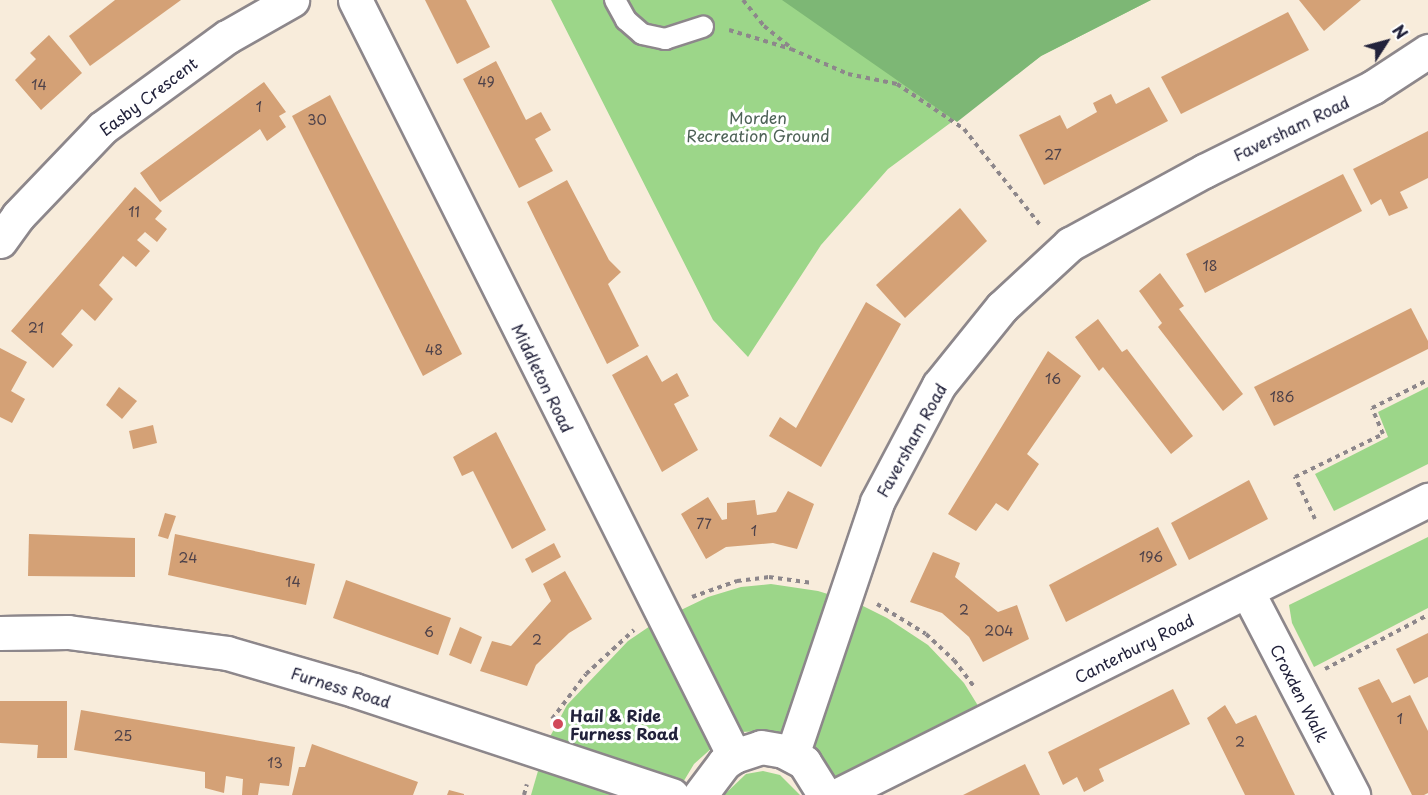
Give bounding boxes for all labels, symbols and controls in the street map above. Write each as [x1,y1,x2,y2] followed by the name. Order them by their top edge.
[1356,12,1416,72] north arrow
[1387,19,1414,44] text: N
[95,53,201,139] street label: Easby Crescent
[477,74,495,90] house number: 49
[31,77,47,93] house number: 14
[1230,92,1352,164] street label: Faversham Road
[256,99,262,115] house number: 1
[686,107,830,145] park label: Morden Recreation Ground
[307,112,327,128] house number: 30
[1044,147,1062,163] house number: 27
[128,204,140,220] house number: 11
[1202,258,1218,274] house number: 18
[28,320,44,336] house number: 21
[508,320,578,436] street label: Middleton Road
[425,342,443,358] house number: 48
[1045,371,1061,387] house number: 16
[872,380,950,500] street label: Faversham Road
[1270,389,1294,405] house number: 186
[696,516,712,532] house number: 77
[751,523,757,539] house number: 1
[1139,549,1163,565] house number: 196
[179,550,197,566] house number: 24
[285,574,301,590] house number: 14
[959,602,969,618] house number: 2
[1071,610,1197,686] street label: Canterbury Road
[984,623,1014,639] house number: 204
[424,624,434,640] house number: 6
[532,632,542,648] house number: 2
[1267,640,1333,746] street label: Croxden Walk
[289,663,393,711] street label: Furness Road
[570,705,677,743] place label: Hail & Ride Furness Road
[1397,711,1403,727] house number: 1
[551,717,565,731] marker: Hail & Ride Furness Road
[114,728,132,744] house number: 25
[1235,734,1245,750] house number: 2
[267,755,283,771] house number: 13

